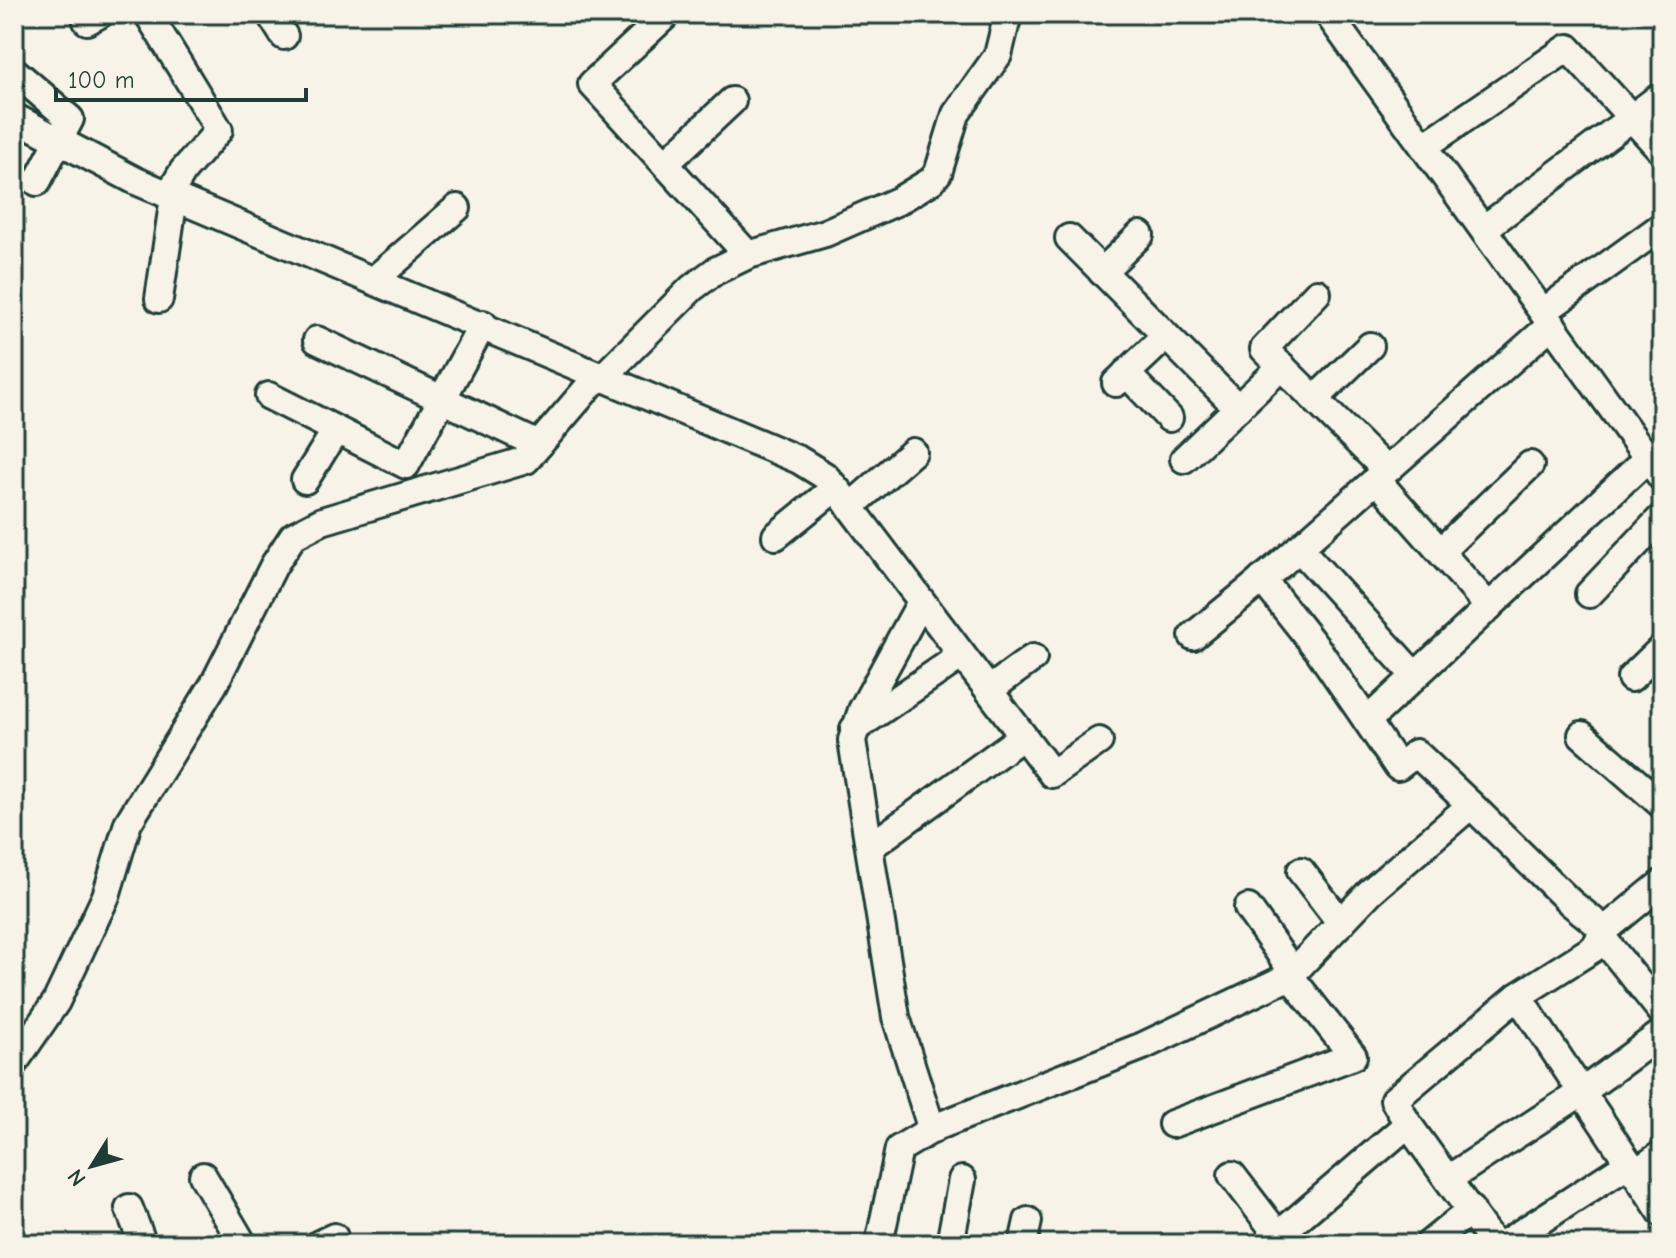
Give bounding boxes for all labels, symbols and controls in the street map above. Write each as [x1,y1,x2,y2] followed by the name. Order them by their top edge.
[56,52,306,102] scale bar
[68,66,135,94] text: 100 m
[52,1126,132,1206] north arrow
[62,1164,92,1191] text: N

